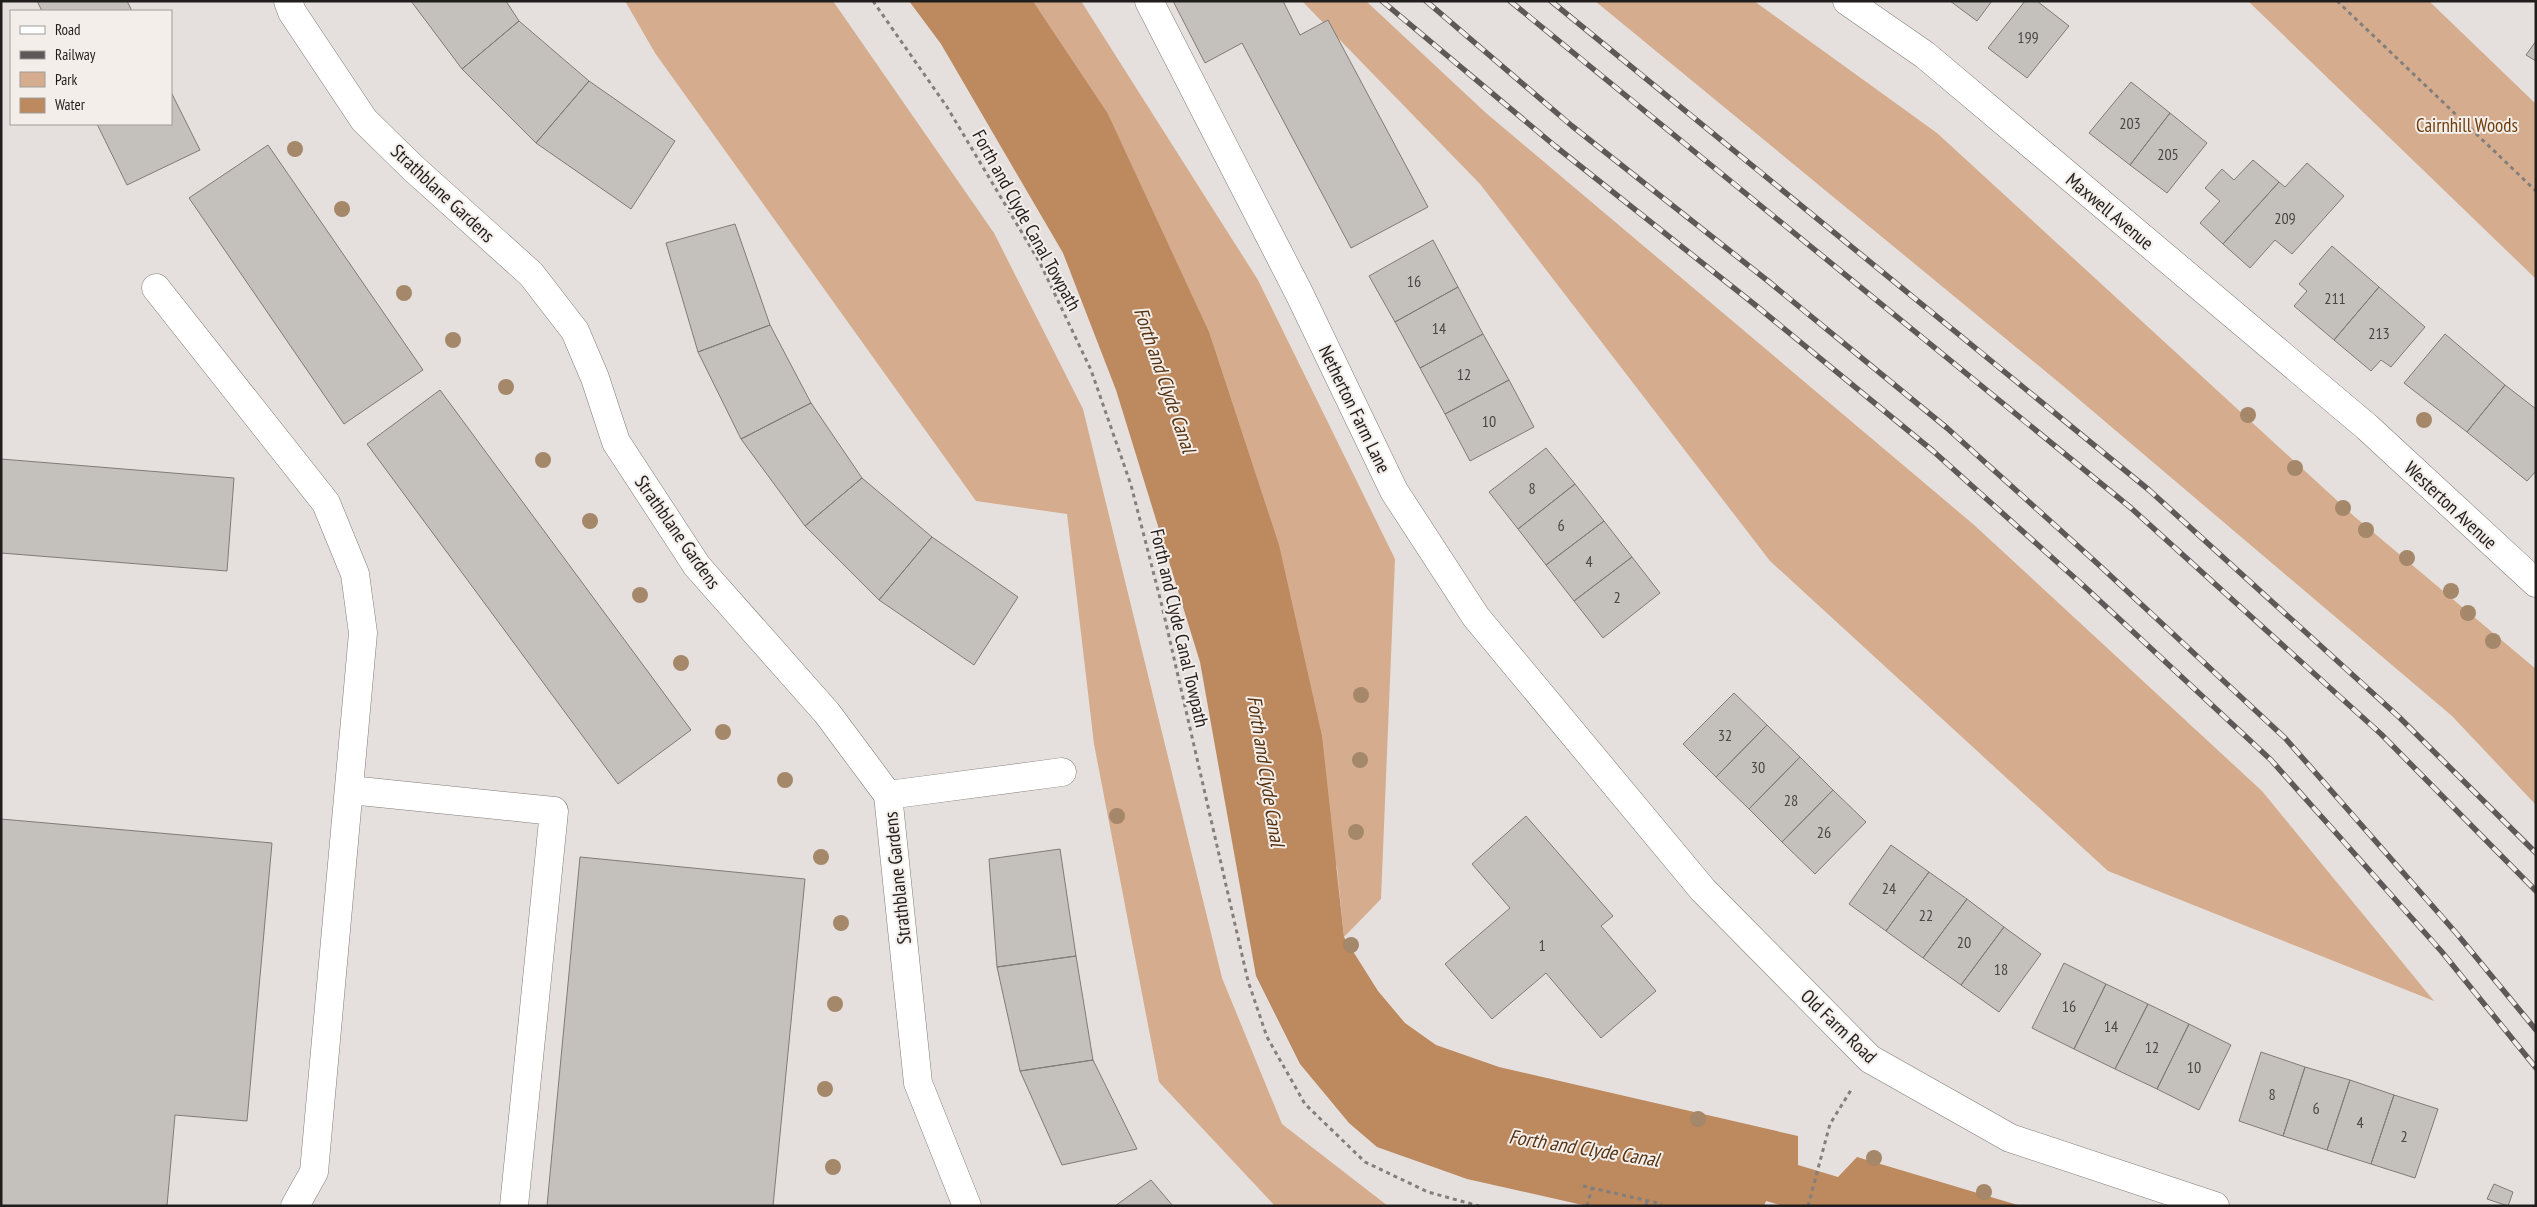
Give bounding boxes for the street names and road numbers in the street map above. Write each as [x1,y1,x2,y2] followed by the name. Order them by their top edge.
[967,125,1087,315] street label: Forth and Clyde Canal Towpath
[386,139,500,247] street label: Strathblane Gardens
[2061,167,2159,255] street label: Maxwell Avenue
[1314,341,1396,477] street label: Netherton Farm Lane
[2400,456,2502,554] street label: Westerton Avenue
[630,471,726,593] street label: Strathblane Gardens
[1145,526,1215,730] street label: Forth and Clyde Canal Towpath
[878,810,916,946] street label: Strathblane Gardens
[1796,984,1882,1068] street label: Old Farm Road

